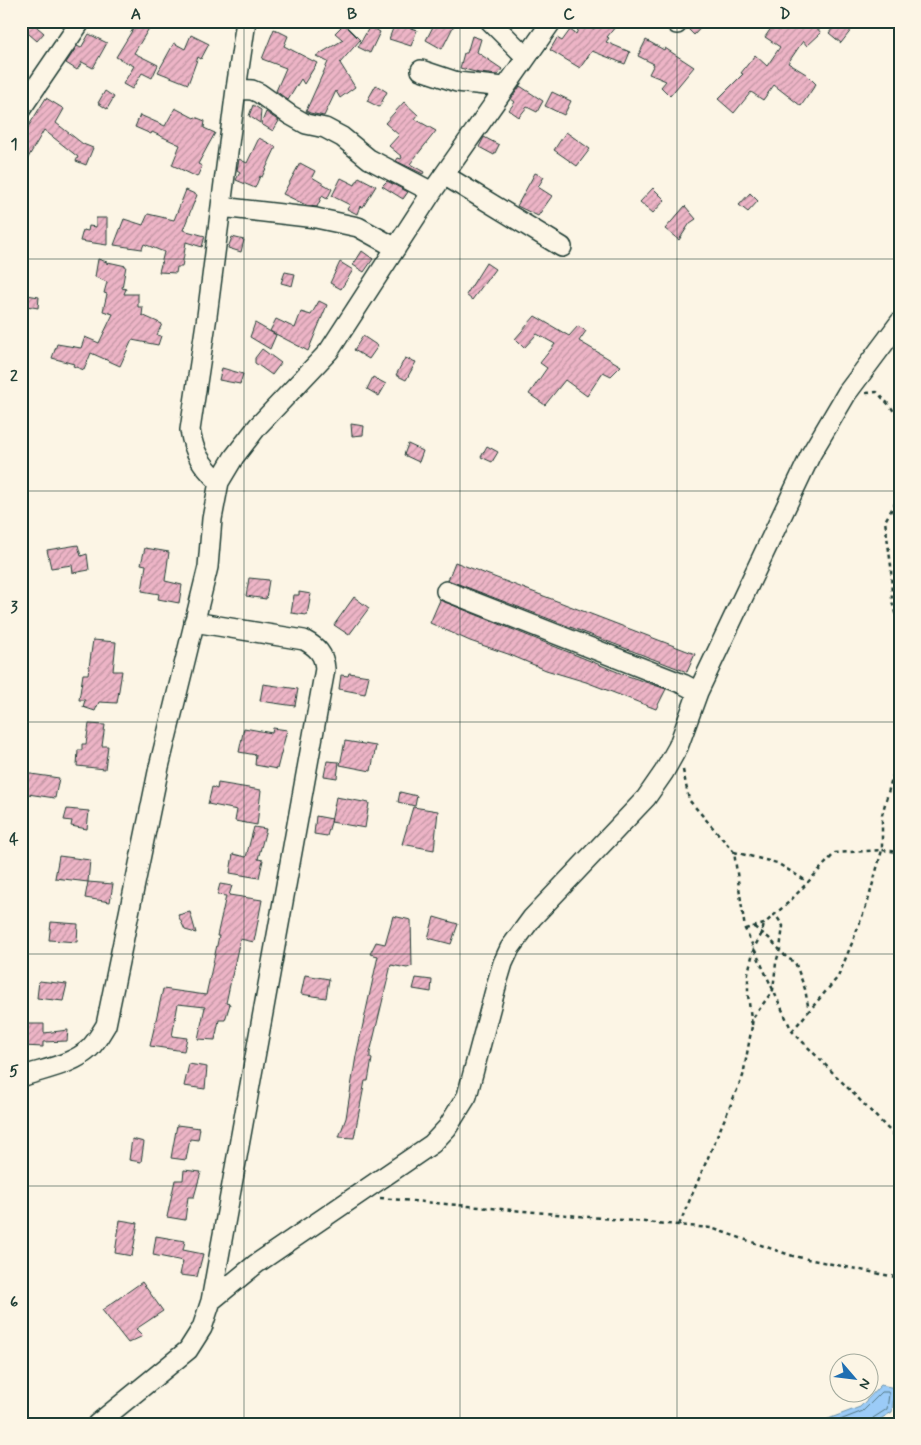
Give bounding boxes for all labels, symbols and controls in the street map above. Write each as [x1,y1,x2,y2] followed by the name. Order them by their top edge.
[131,4,141,25] text: A
[347,4,357,25] text: B
[563,4,575,25] text: C
[779,4,791,25] text: D
[10,134,18,155] text: 1
[10,366,18,387] text: 2
[10,597,18,618] text: 3
[9,829,19,850] text: 4
[9,1061,19,1082] text: 5
[10,1292,18,1313] text: 6
[828,1352,878,1402] north arrow
[854,1375,875,1392] text: N

